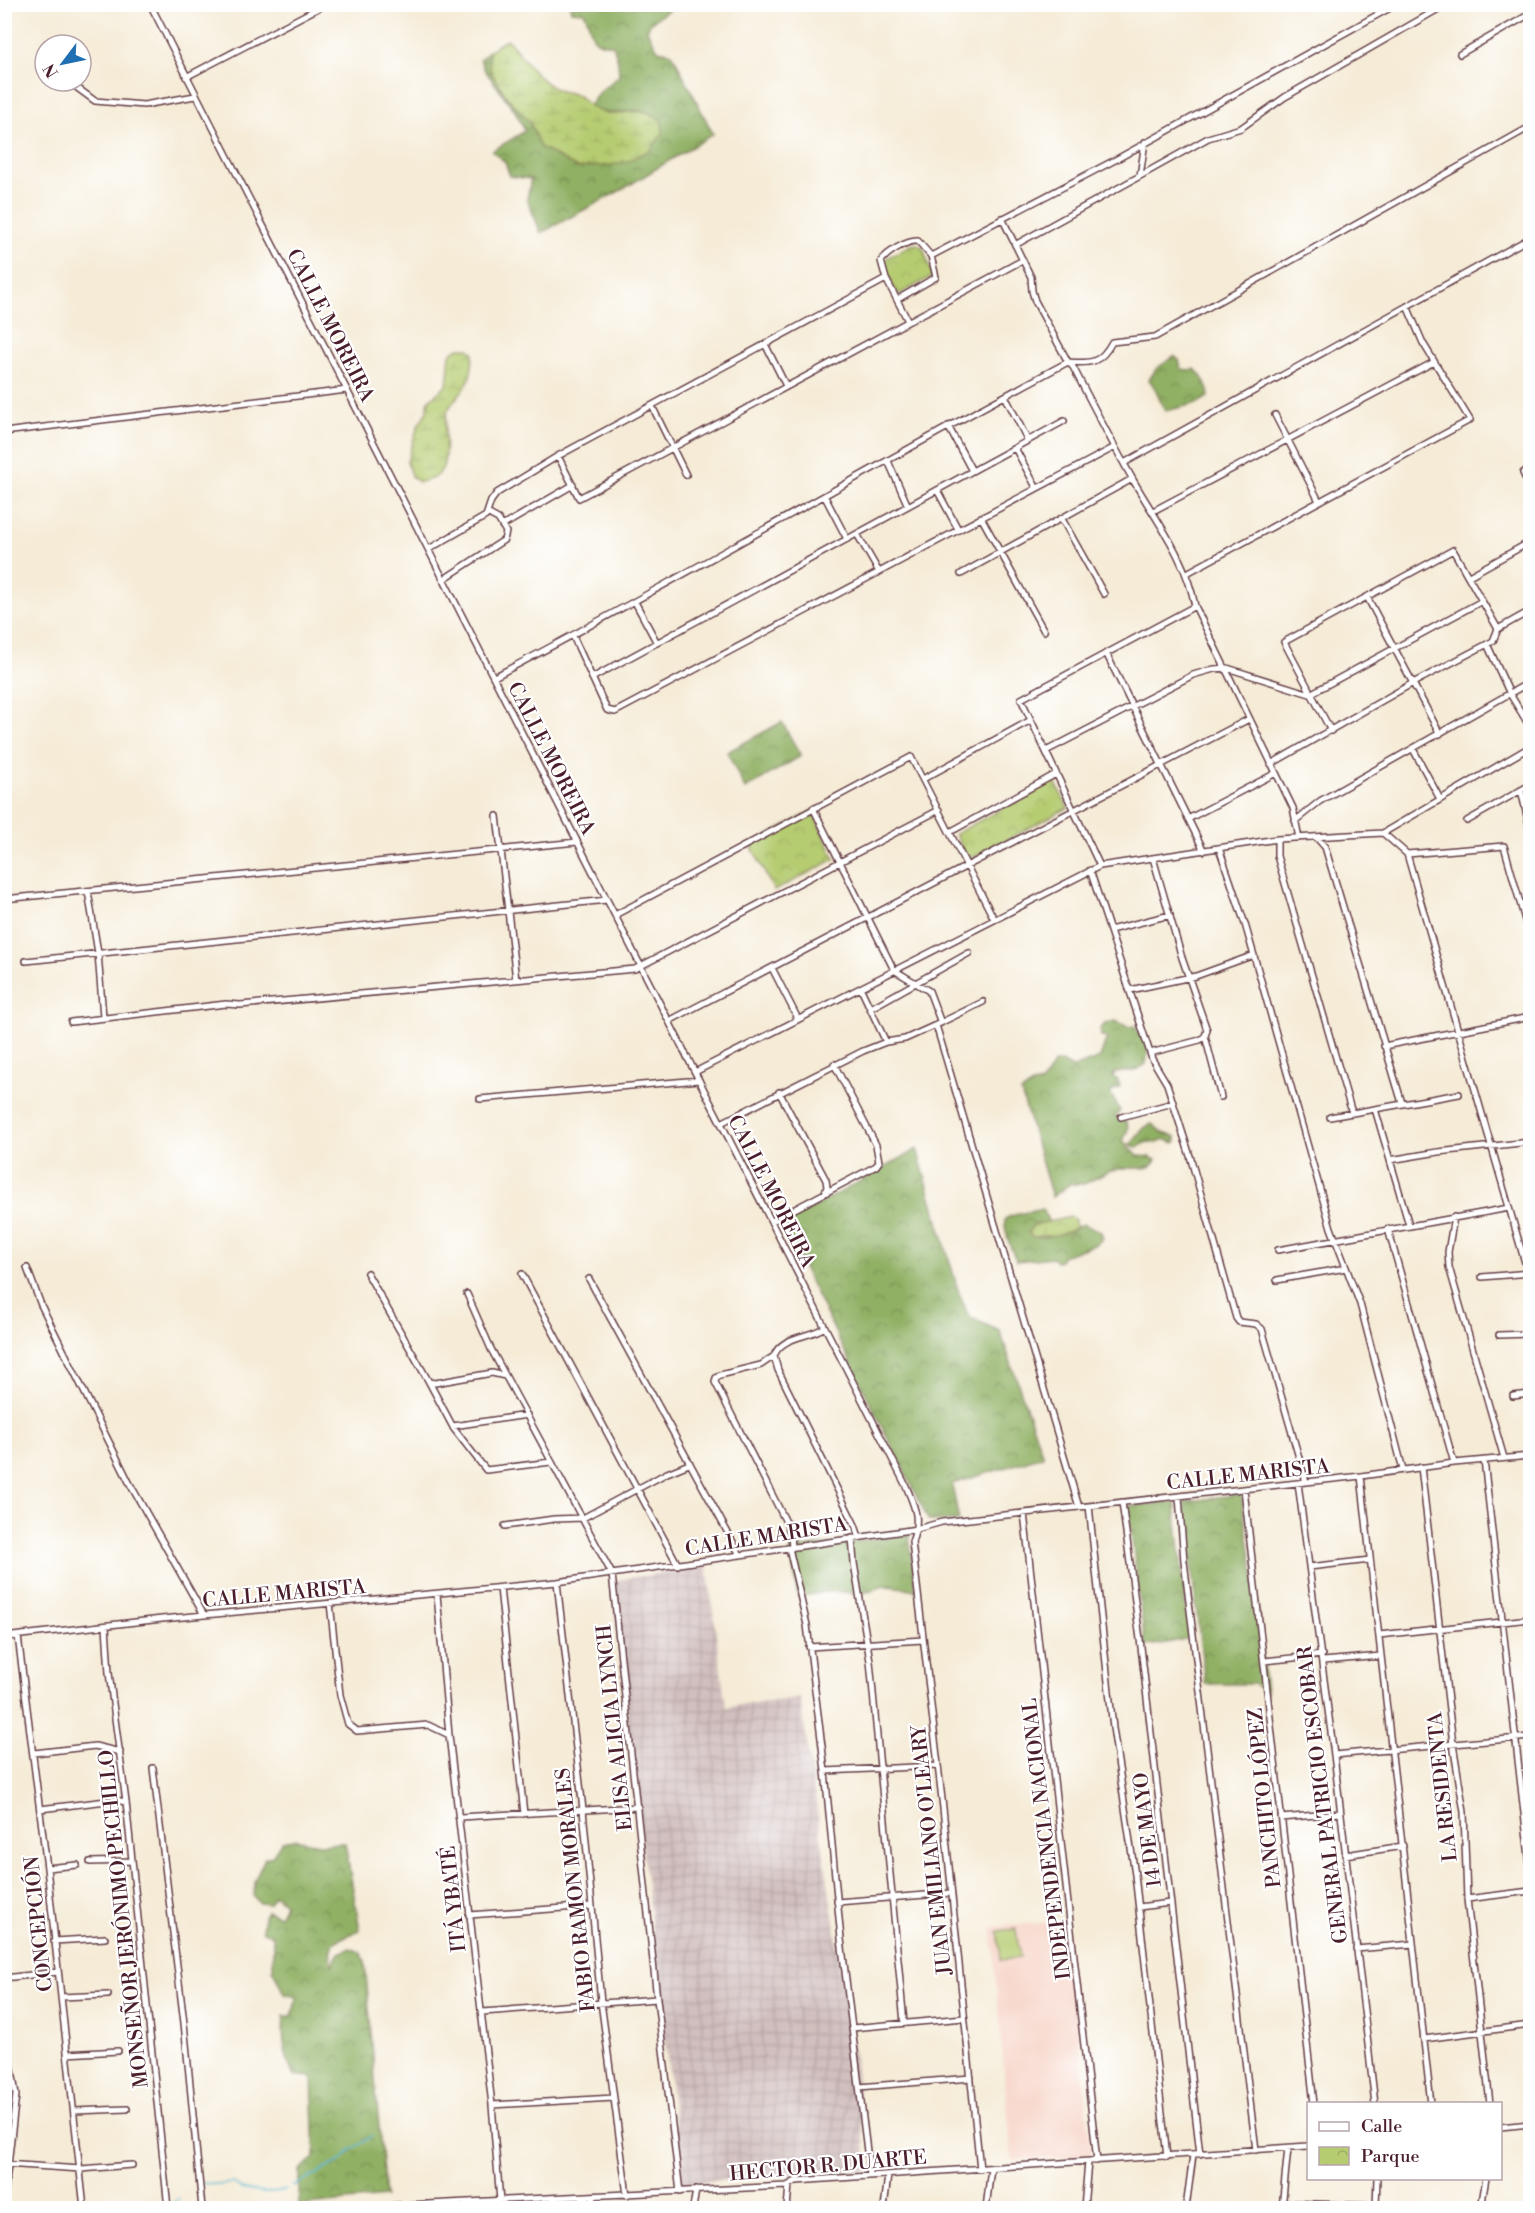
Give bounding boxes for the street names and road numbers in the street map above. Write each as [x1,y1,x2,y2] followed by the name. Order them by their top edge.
[280,245,380,407] street label: CALLE MOREIRA
[501,678,601,840] street label: CALLE MOREIRA
[721,1111,821,1273] street label: CALLE MOREIRA
[1165,1454,1332,1496] street label: CALLE MARISTA
[683,1512,850,1563] street label: CALLE MARISTA
[201,1575,368,1614] street label: CALLE MARISTA
[592,1623,639,1832] street label: ELISA ALICIA LYNCH
[1293,1644,1354,1945] street label: GENERAL PATRICIO ESCOBAR
[1018,1697,1077,1981] street label: INDEPENDENCIA NACIONAL
[1243,1707,1287,1889] street label: PANCHITO LÓPEZ
[1423,1710,1464,1863] street label: LA RESIDENTA
[907,1723,958,1977] street label: JUAN EMILIANO O'LEARY
[92,1748,155,2089] street label: MONSEÑOR JERÓNIMO PECHILLO
[551,1767,602,2013] street label: FABIO RAMON MORALES
[1129,1771,1168,1889] street label: 14 DE MAYO
[435,1844,473,1953] street label: ITÁ YBATÉ
[19,1855,59,1993] street label: CONCEPCIÓN
[728,2145,928,2188] street label: HECTOR R. DUARTE

